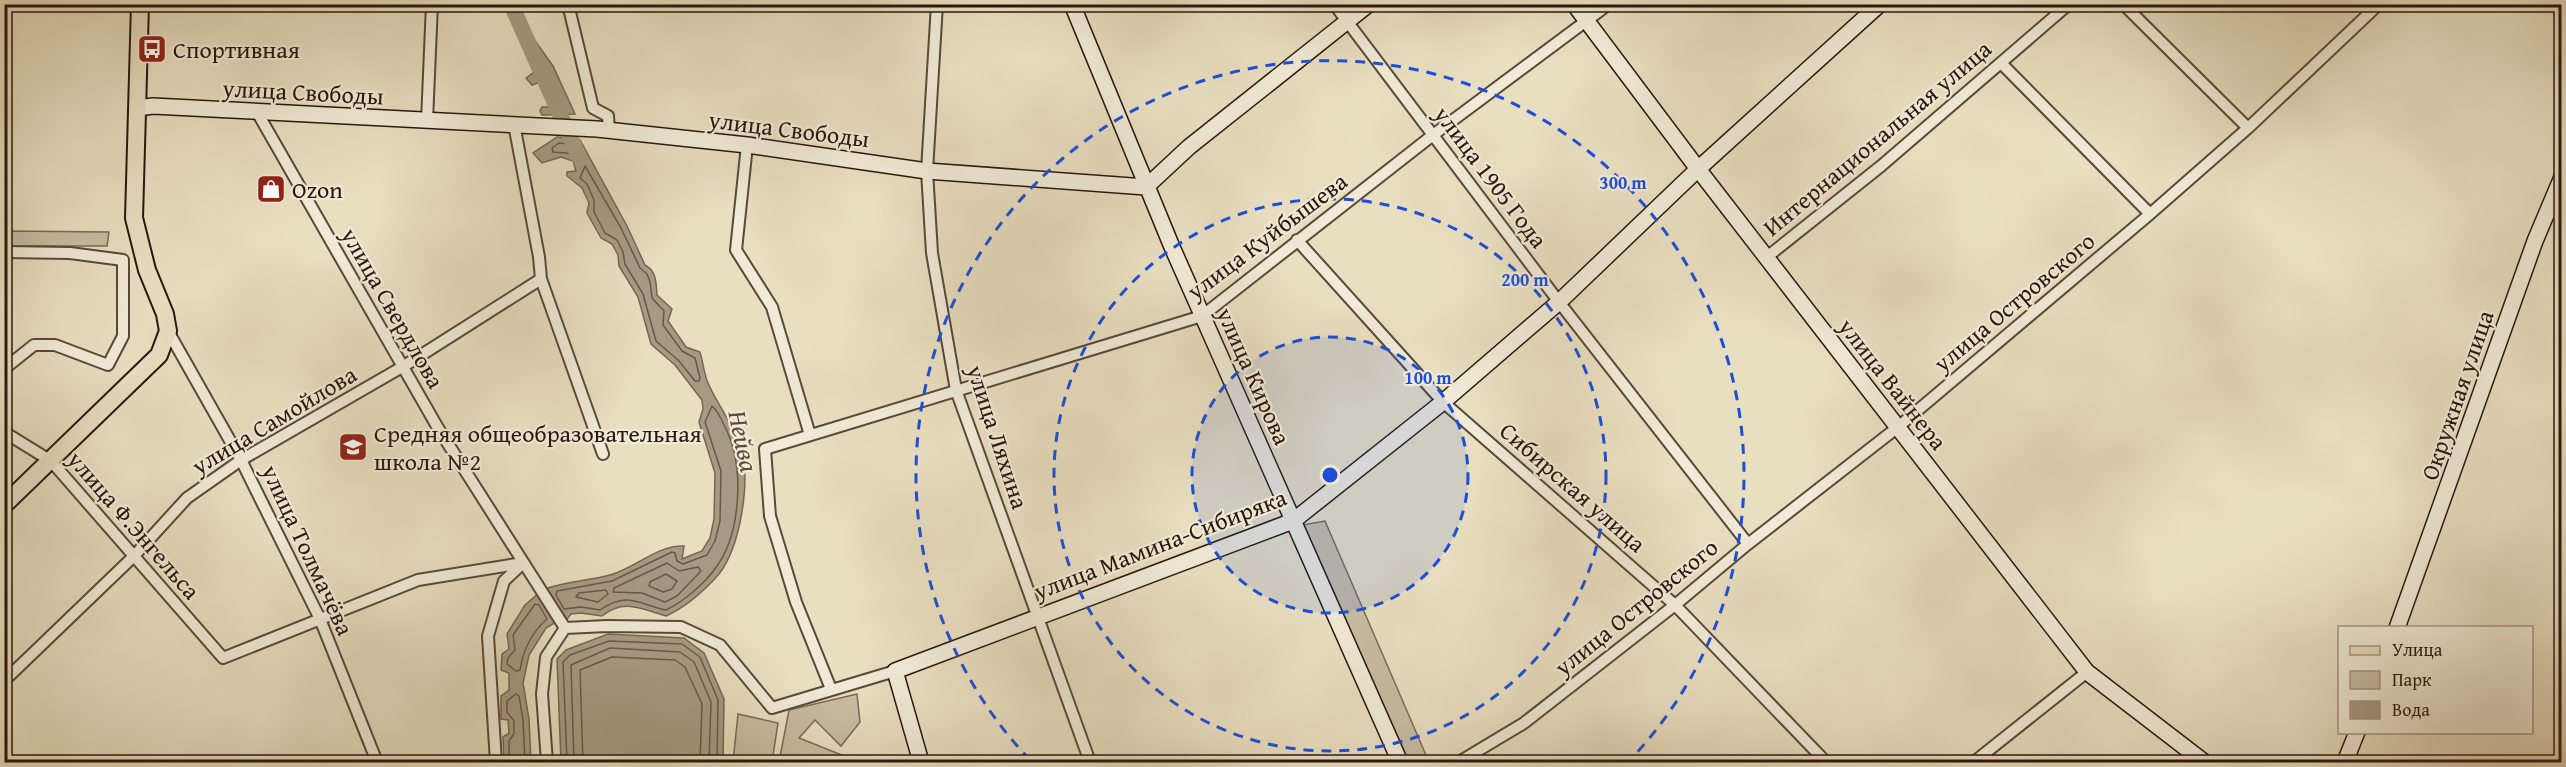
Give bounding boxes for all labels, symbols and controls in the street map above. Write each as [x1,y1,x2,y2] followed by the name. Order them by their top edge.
[1755,31,1999,244] street label: Интернациональная улица
[173,32,300,67] place label: Спортивная
[136,33,168,65] bus stop icon: Спортивная
[220,70,385,114] street label: улица Свободы
[1425,98,1556,256] street label: улица 1905 Года
[706,102,871,156] street label: улица Свободы
[1179,164,1355,309] street label: улица Куйбышева
[1599,169,1647,196] text: 300 m
[292,172,343,207] place label: Ozon
[255,173,287,205] shop icon: Ozon
[332,220,454,395] street label: улица Свердлова
[1925,224,2102,381] street label: улица Островского
[1501,266,1549,293] text: 200 m
[1208,301,1300,451] street label: улица Кирова
[2412,305,2503,485] street label: Окружная улица
[1830,310,1956,458] street label: улица Вайнера
[184,357,364,484] street label: улица Самойлова
[958,360,1038,514] street label: улица Ляхина
[1404,364,1452,391] text: 100 m
[718,406,770,476] water label: Нейва
[1492,414,1654,561] street label: Сибирская улица
[374,416,702,479] place label: Средняя общеобразовательная школа №2
[337,431,369,463] school or university icon: Средняя общеобразовательная школа №2
[59,442,209,608] street label: улица Ф.Энгельса
[253,458,363,642] street label: улица Толмачёва
[1320,465,1340,485] centre of rings
[1028,479,1292,609] street label: улица Мамина-Сибиряка
[1546,530,1725,685] street label: улица Островского
[2338,626,2533,734] legend
[2392,636,2443,663] text: Улица
[2392,666,2432,693] text: Парк
[2392,696,2430,723] text: Вода

